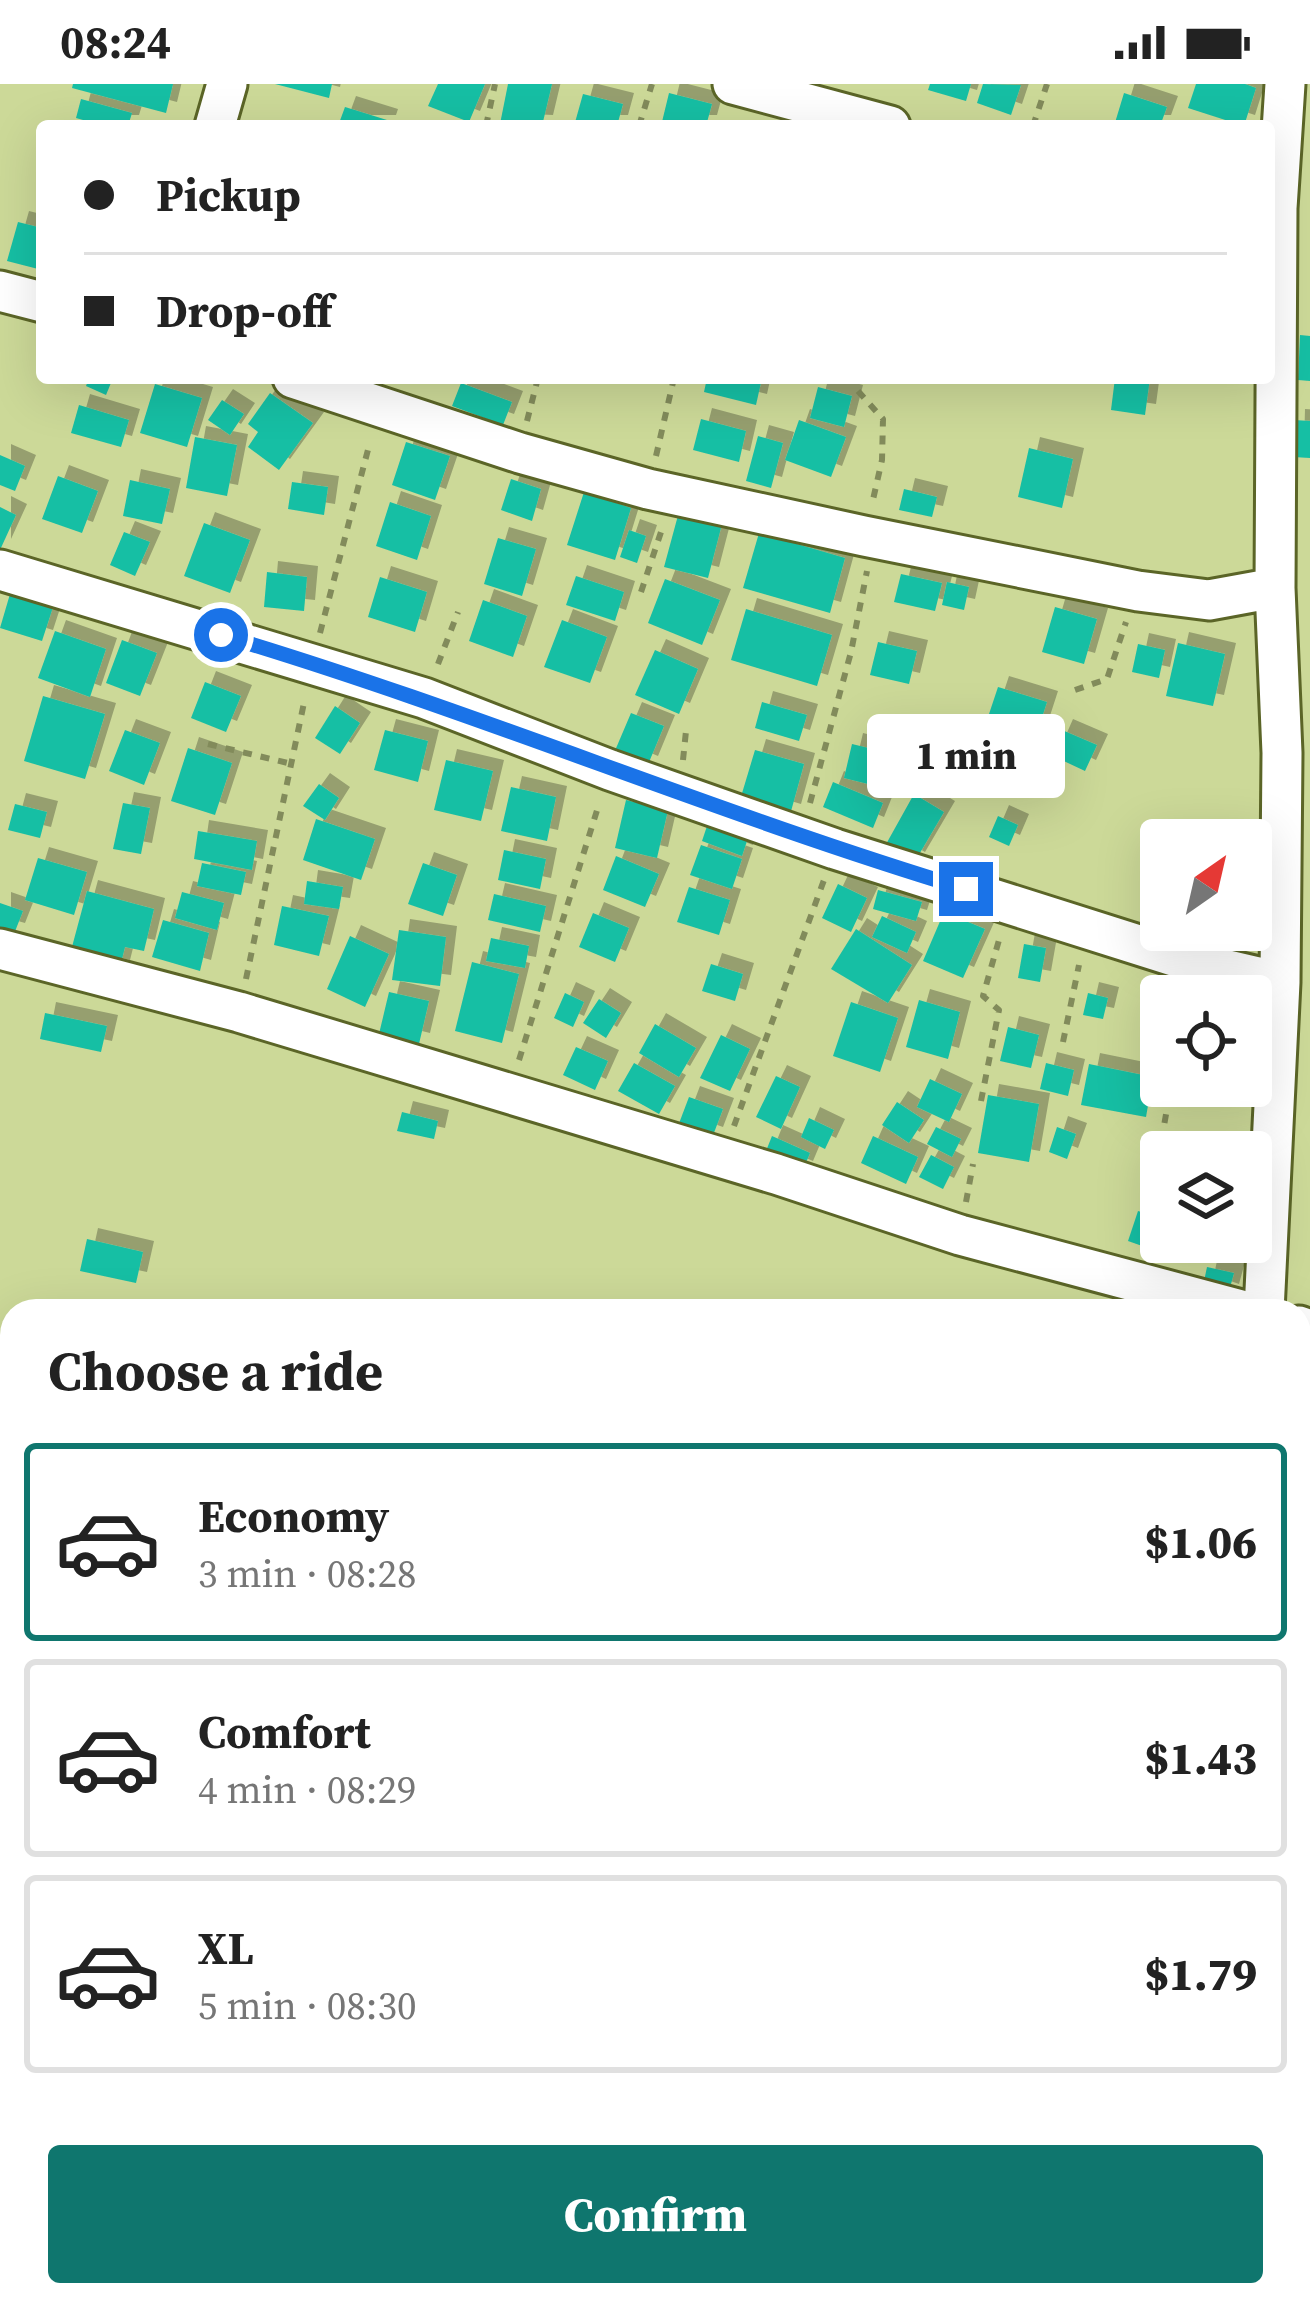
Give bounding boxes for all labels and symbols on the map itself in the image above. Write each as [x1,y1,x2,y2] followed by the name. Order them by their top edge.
[194,608,248,662] route start
[867,715,1065,799] callout: 1 min
[1140,819,1272,951] north arrow
[939,862,993,916] route end

